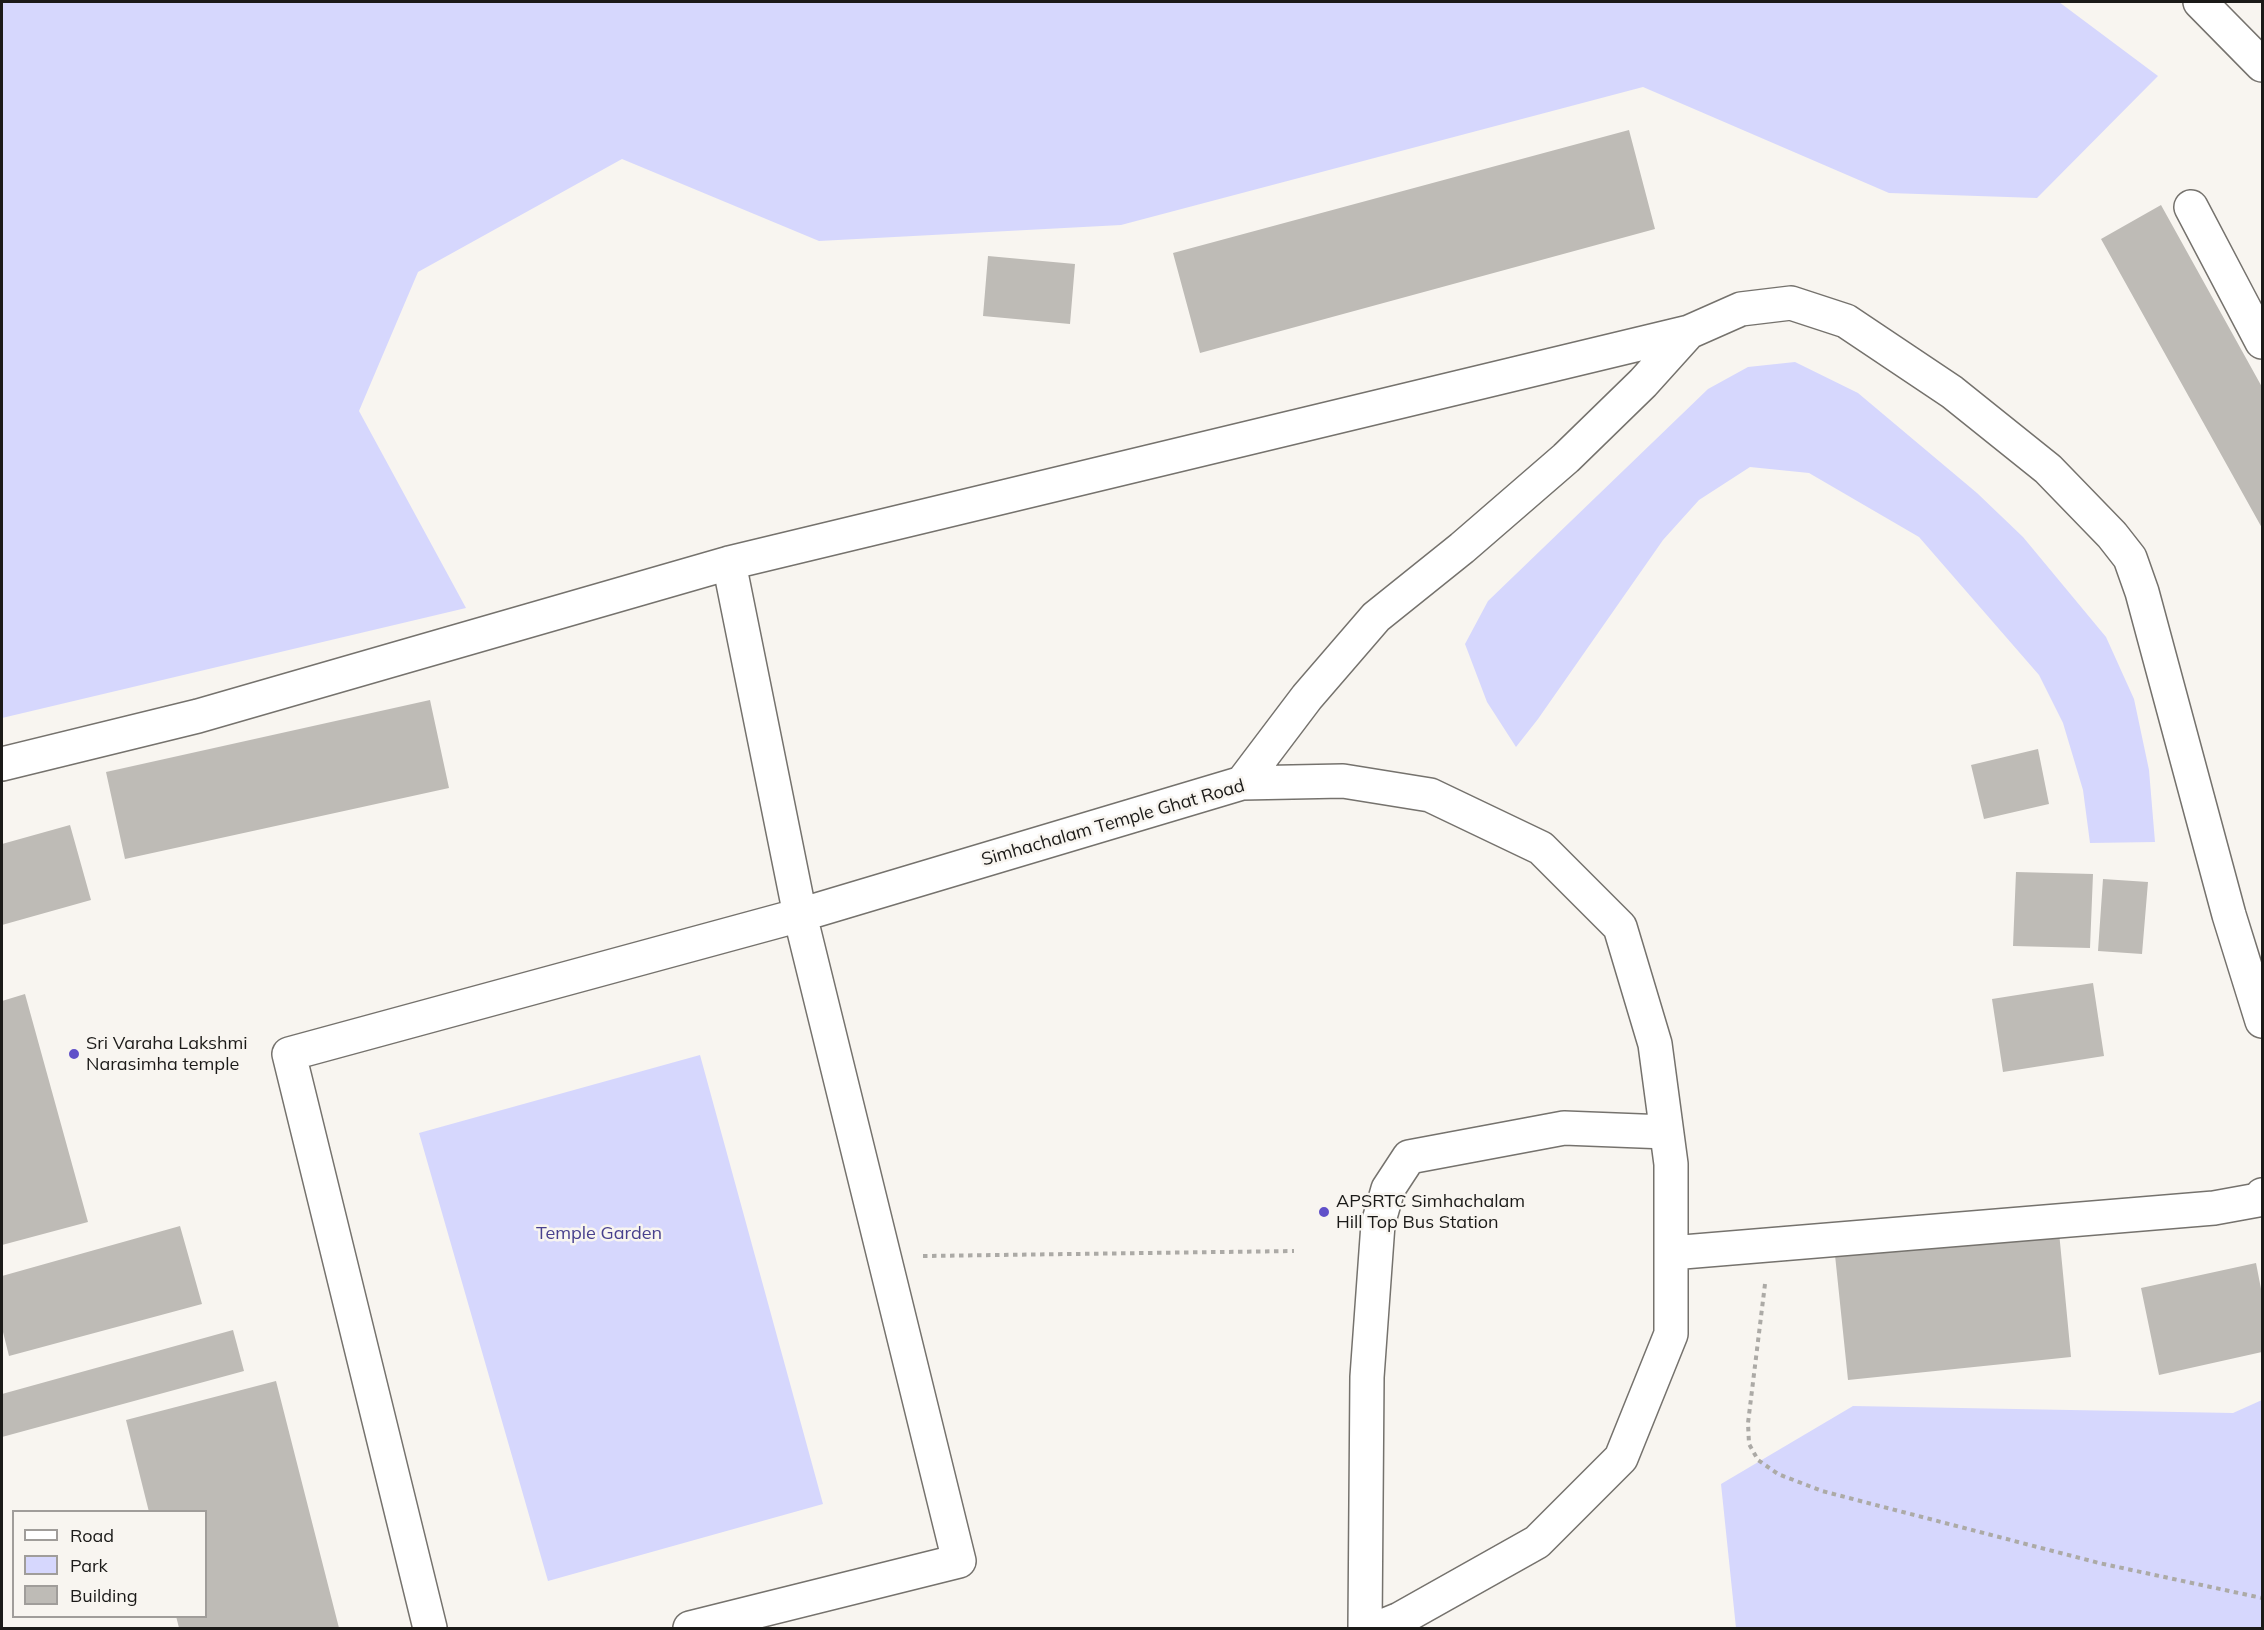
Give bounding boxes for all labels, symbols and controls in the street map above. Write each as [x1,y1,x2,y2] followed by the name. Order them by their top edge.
[979,775,1247,871] street label: Simhachalam Temple Ghat Road
[86,1033,248,1076] place label: Sri Varaha Lakshmi Narasimha temple
[67,1047,81,1061] marker: Sri Varaha Lakshmi Narasimha temple
[1336,1191,1525,1234] place label: APSRTC Simhachalam Hill Top Bus Station
[1317,1205,1331,1219] marker: APSRTC Simhachalam Hill Top Bus Station
[536,1223,662,1245] park label: Temple Garden
[12,1510,207,1618] legend
[70,1524,114,1547] text: Road
[70,1554,108,1577] text: Park
[70,1584,138,1607] text: Building

